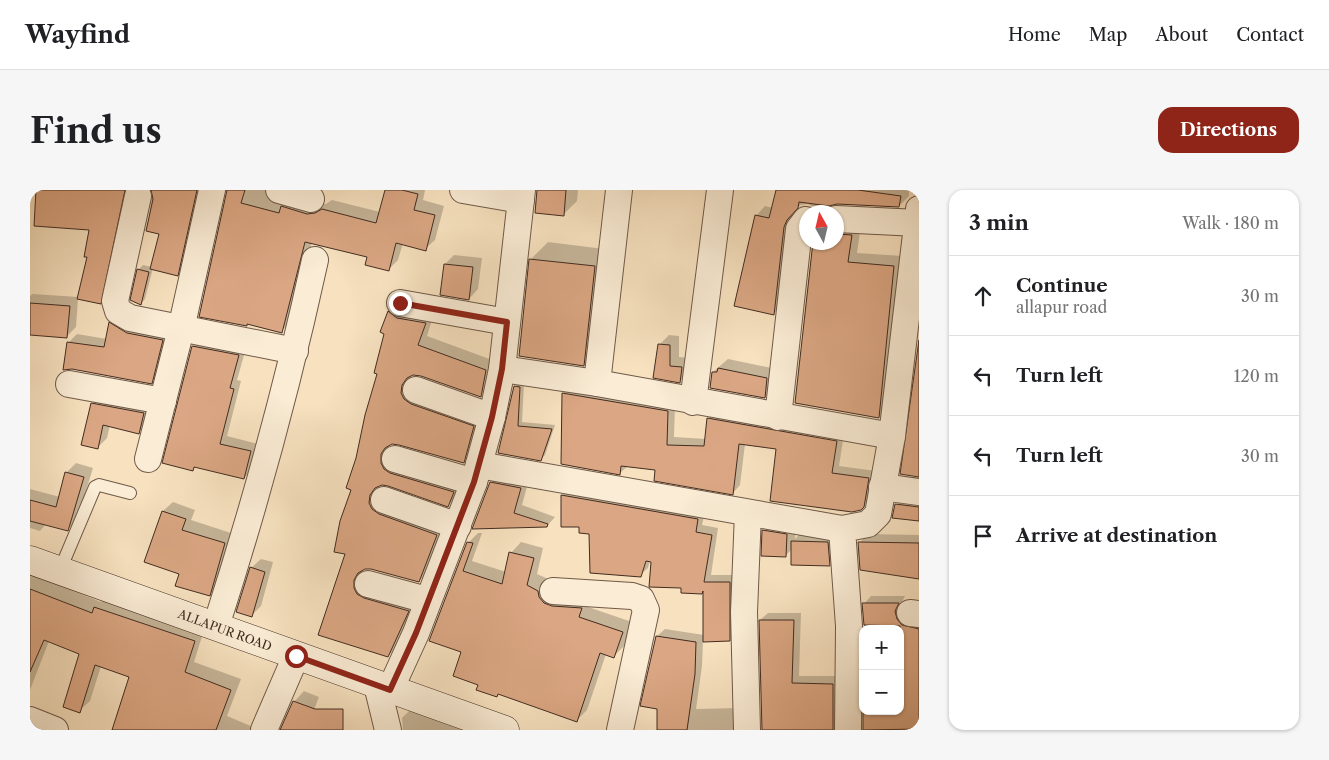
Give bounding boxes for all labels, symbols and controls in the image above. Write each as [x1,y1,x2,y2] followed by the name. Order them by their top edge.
[25,20,130,49] text: Wayfind
[1008,24,1061,46] text: Home
[1089,24,1127,46] text: Map
[1155,24,1208,46] text: About
[1236,24,1304,46] text: Contact
[1158,107,1299,153] button: Directions
[30,109,162,152] text: Find us
[799,205,844,250] north arrow
[969,210,1029,235] text: 3 min
[1182,213,1279,233] text: Walk · 180 m
[1016,274,1108,297] text: Continue
[969,282,997,310] icon: ahead
[1241,286,1279,306] text: 30 m
[389,292,412,315] route end
[1016,297,1107,317] text: allapur road
[969,362,997,390] icon: left
[1016,364,1103,387] text: Turn left
[1234,366,1279,386] text: 120 m
[969,442,997,470] icon: left
[1016,444,1103,467] text: Turn left
[1241,446,1279,466] text: 30 m
[969,522,997,550] icon: arrive
[1016,524,1217,547] text: Arrive at destination
[175,606,274,654] street label: ALLAPUR ROAD
[859,625,904,715] map controls
[859,625,904,670] button: +
[285,645,308,668] route start
[859,670,904,715] button: −

